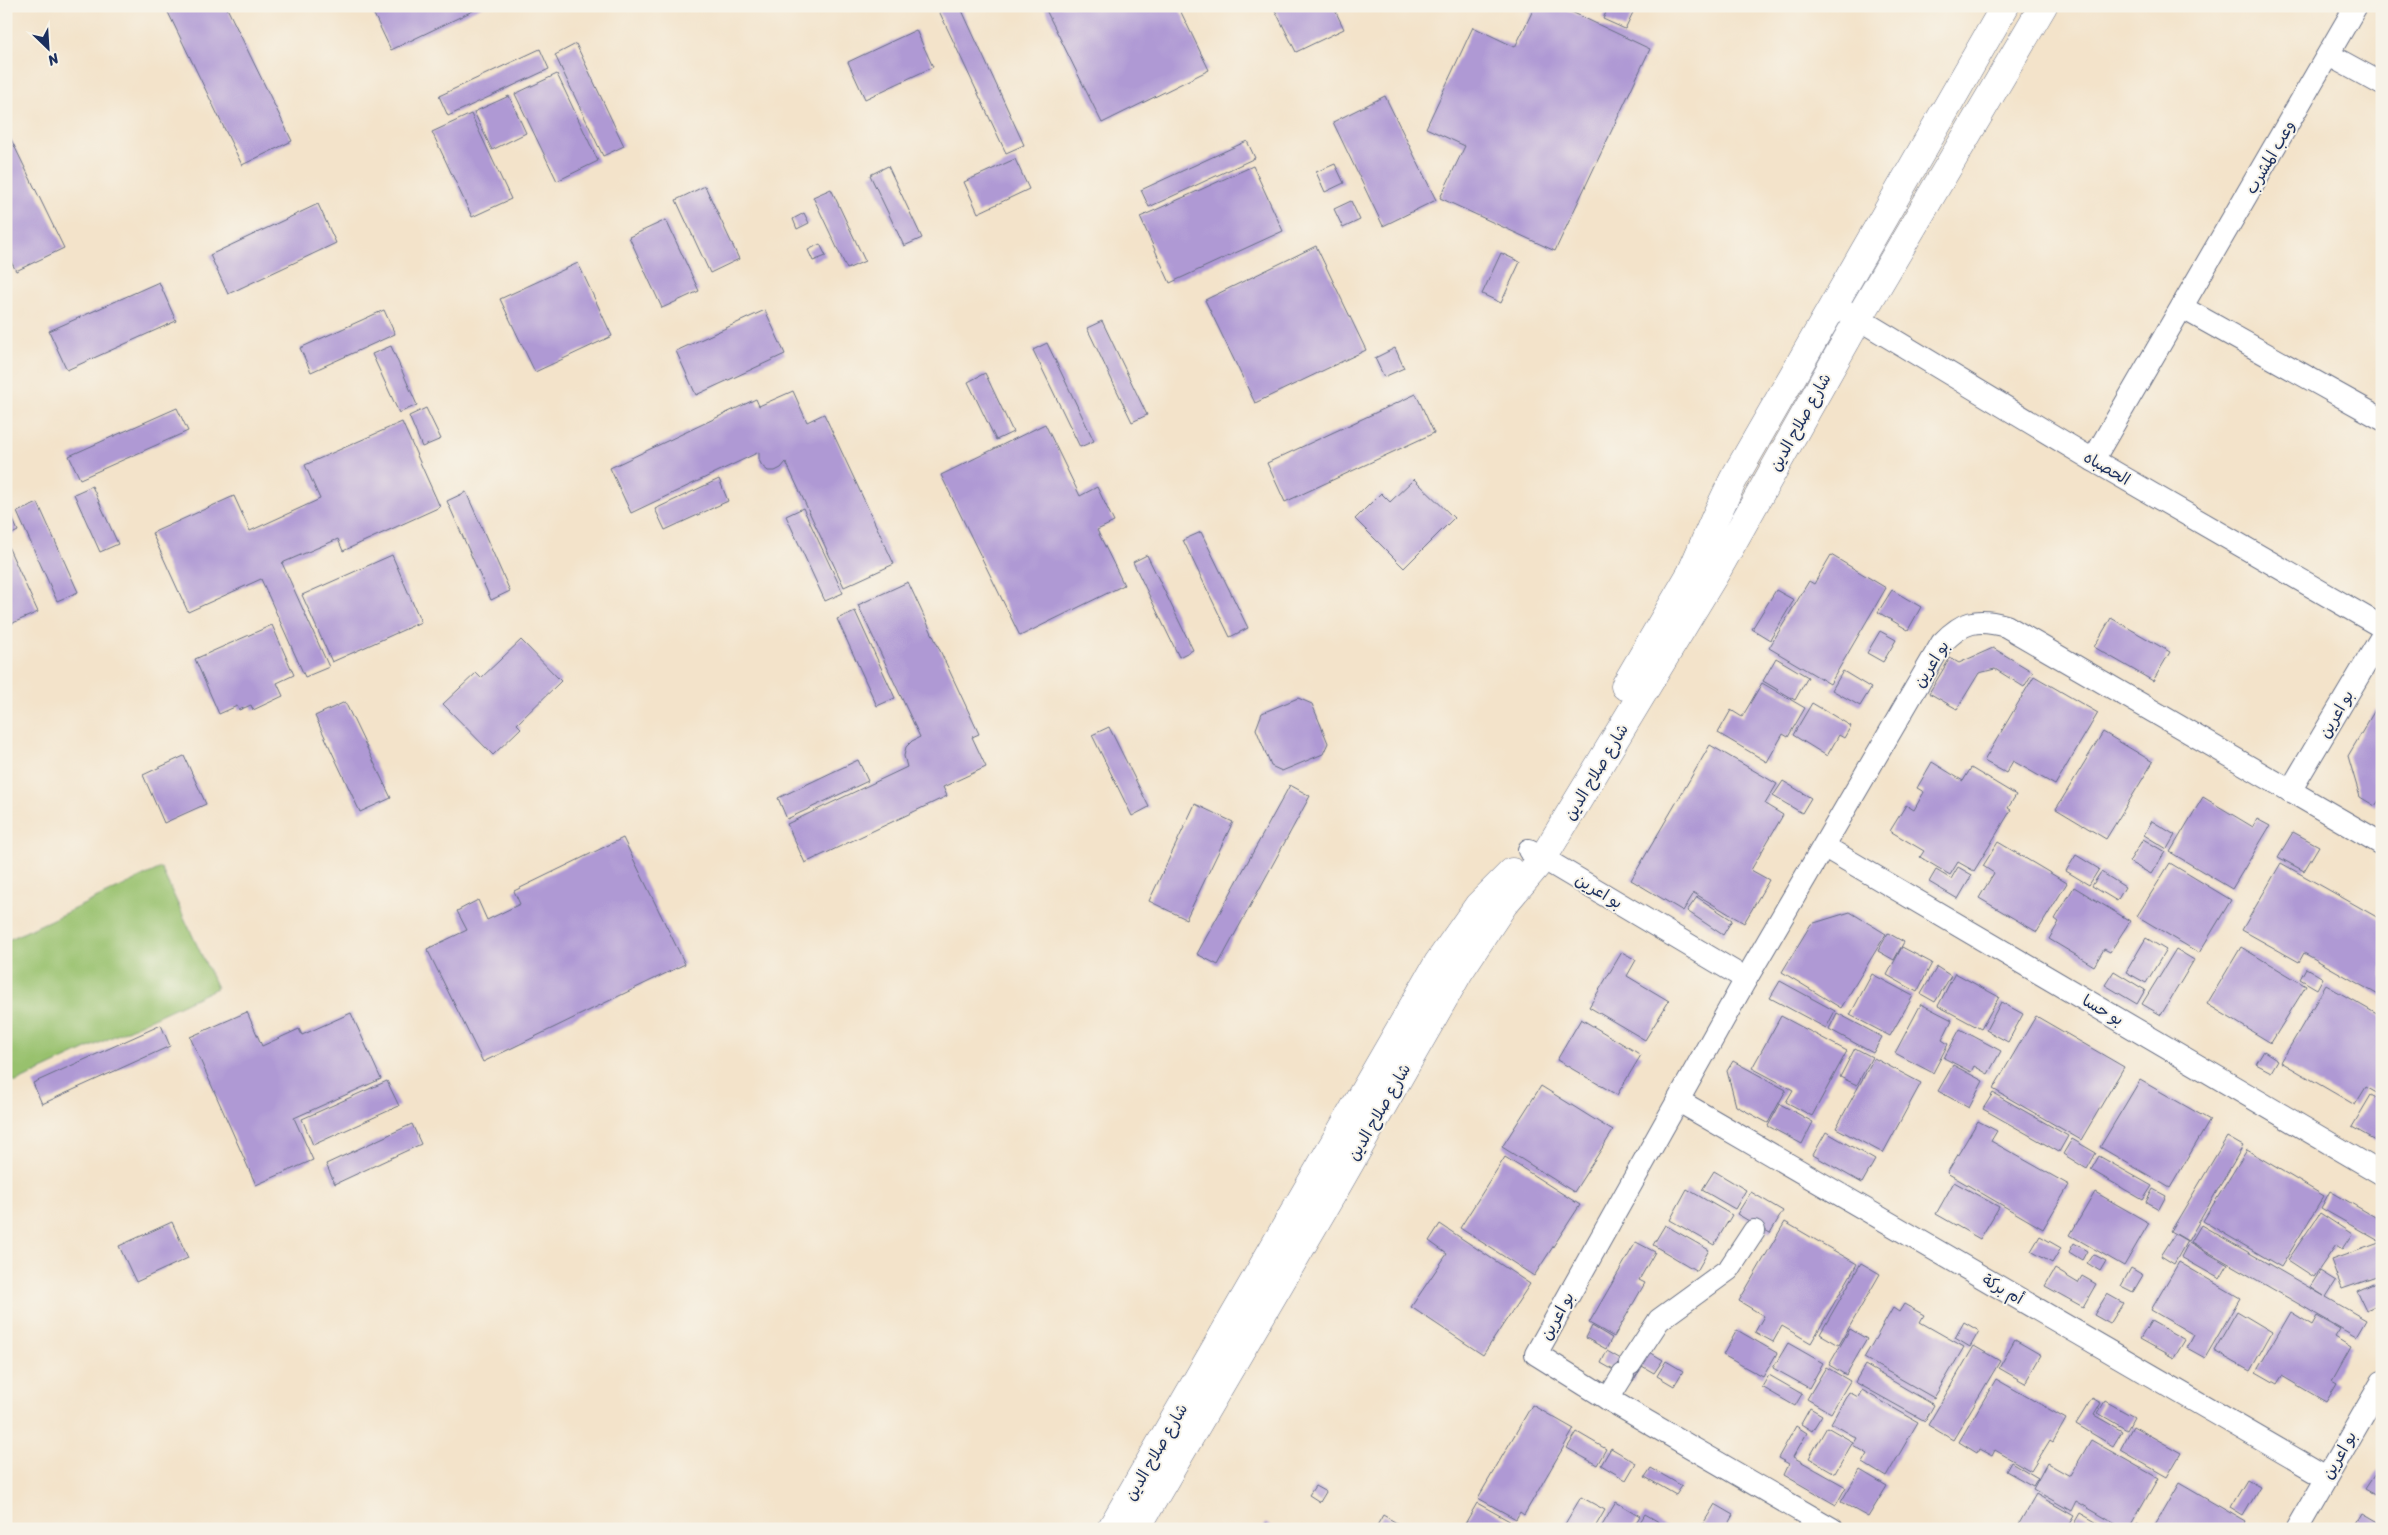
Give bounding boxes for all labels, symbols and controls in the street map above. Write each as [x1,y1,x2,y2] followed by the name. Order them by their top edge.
[22,22,72,72] north arrow
[43,46,64,73] text: N
[2237,114,2303,200] street label: وعب المشرب
[1761,367,1839,477] street label: شارع صلاح الدين
[2078,443,2136,493] street label: الحصباه
[1905,634,1957,694] street label: بو اعرين
[2311,684,2361,744] street label: بو اعرين
[1556,718,1636,826] street label: شارع صلاح الدين
[1569,865,1629,917] street label: بو اعرين
[2076,986,2130,1034] street label: بو حسا
[1339,1058,1419,1166] street label: شارع صلاح الدين
[1977,1265,2029,1313] street label: أم بركة
[1532,1286,1582,1346] street label: بو اعرين
[1116,1398,1196,1506] street label: شارع صلاح الدين
[2314,1425,2364,1485] street label: بو اعرين

